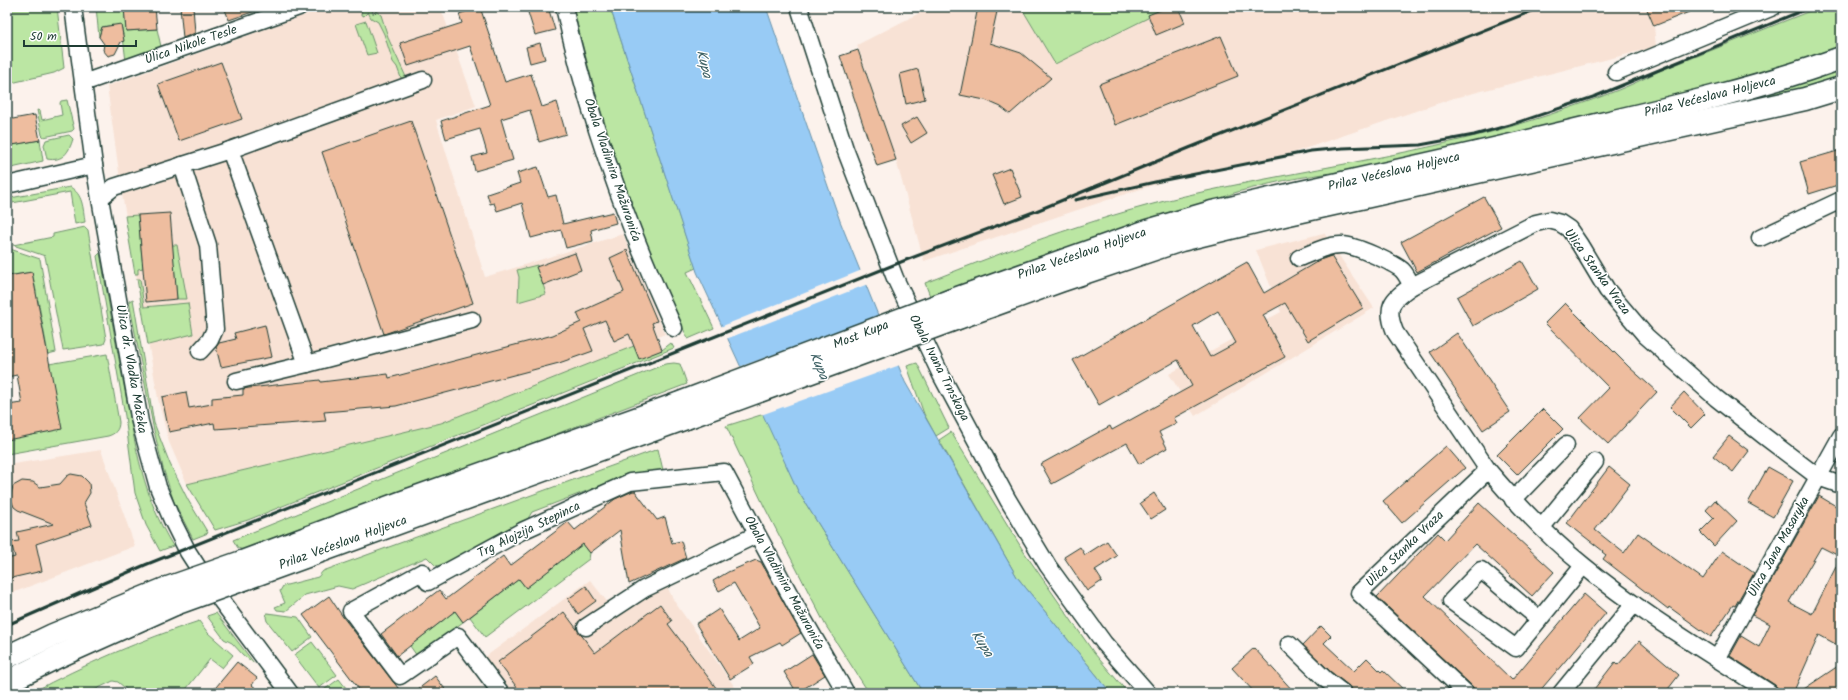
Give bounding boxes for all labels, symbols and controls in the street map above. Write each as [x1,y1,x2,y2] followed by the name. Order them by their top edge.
[142,19,240,71] street label: Ulica Nikole Tesle
[24,22,136,48] scale bar
[30,27,57,46] text: 50 m
[690,48,718,82] water label: Kupa
[1642,70,1778,124] street label: Prilaz Većeslava Holjevca
[578,95,646,245] street label: Obala Vladimira Mažuranića
[1326,147,1462,197] street label: Prilaz Većeslava Holjevca
[1015,222,1149,286] street label: Prilaz Većeslava Holjevca
[1558,224,1636,320] street label: Ulica Stanka Vraza
[109,303,153,435] street label: Ulica dr. Vladka Mačeka
[903,311,975,425] street label: Obala Ivana Trnskoga
[830,315,892,355] street label: Most Kupa
[803,349,835,385] water label: Kupa
[1743,493,1815,601] street label: Ulica Jana Masaryka
[474,496,584,564] street label: Trg Alojzija Stepinca
[1361,506,1449,592] street label: Ulica Stanka Vraza
[276,510,410,576] street label: Prilaz Većeslava Holjevca
[738,512,830,654] street label: Obala Vladimira Mažuranića
[965,626,1000,663] water label: Kupa

